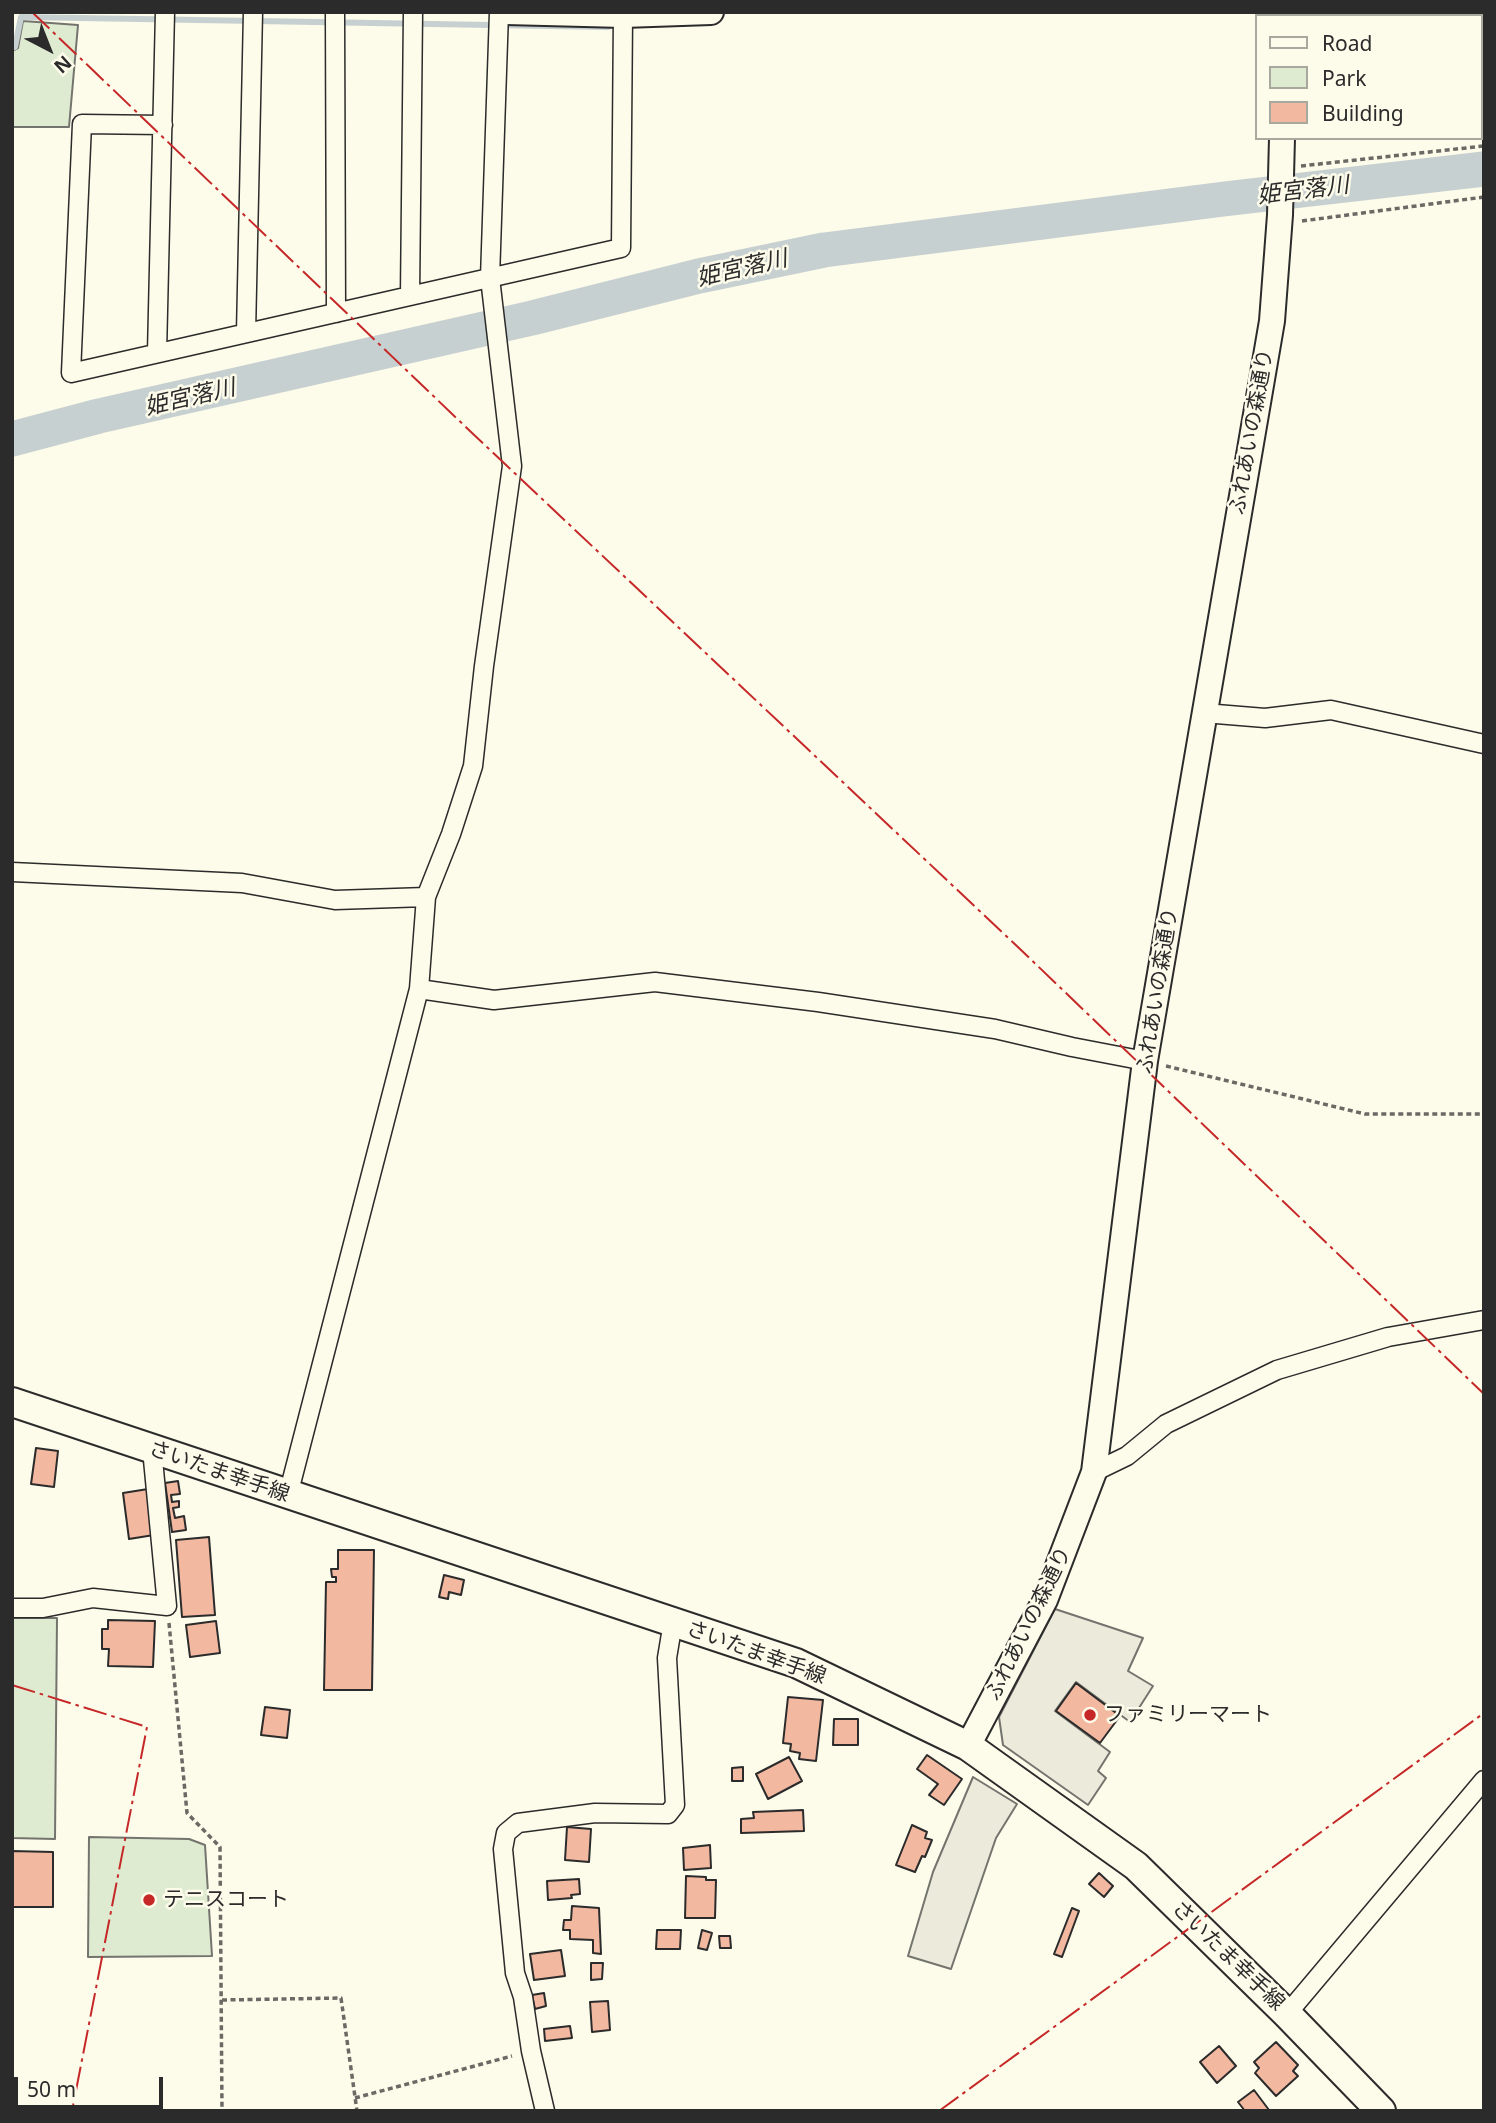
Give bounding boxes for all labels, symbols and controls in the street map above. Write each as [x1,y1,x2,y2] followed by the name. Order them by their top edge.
[14,14,84,84] north arrow
[1254,14,1482,140] legend
[1322,29,1372,57] text: Road
[49,50,77,79] text: N
[1322,64,1366,92] text: Park
[1322,99,1404,127] text: Building
[1256,172,1350,210] water label: 姫宮落川
[694,245,790,293] water label: 姫宮落川
[1225,347,1279,517] street label: ふれあいの森通り
[142,374,238,422] water label: 姫宮落川
[1132,906,1184,1076] street label: ふれあいの森通り
[145,1436,293,1508] street label: さいたま幸手線
[981,1543,1077,1705] street label: ふれあいの森通り
[683,1616,829,1690] street label: さいたま幸手線
[1104,1702,1272,1728] place label: ファミリーマート
[1082,1707,1098,1723] marker: ファミリーマート
[163,1887,289,1913] place label: テニスコート
[141,1892,157,1908] marker: テニスコート
[1166,1896,1290,2016] street label: さいたま幸手線
[18,2064,166,2108] scale bar
[27,2075,76,2103] text: 50 m

